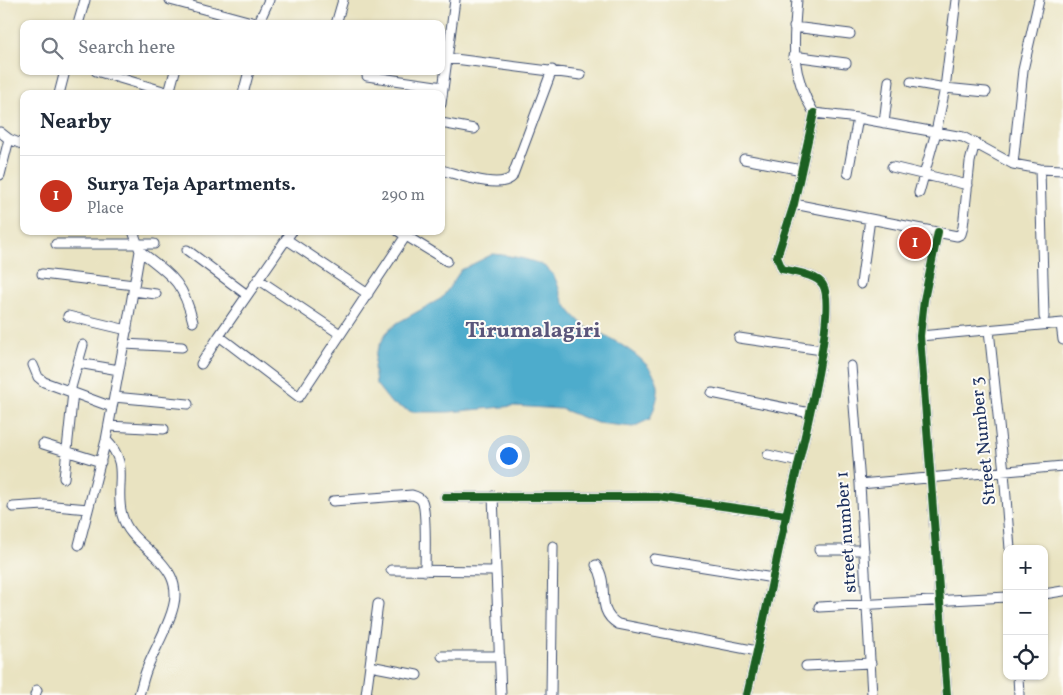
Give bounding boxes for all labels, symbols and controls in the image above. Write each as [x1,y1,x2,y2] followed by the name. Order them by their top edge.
[20,20,445,75] search box
[38,34,66,62] icon: search
[78,35,175,61] text: Search here
[40,108,111,137] text: Nearby
[87,172,296,198] text: Surya Teja Apartments.
[53,185,59,207] text: 1
[381,185,425,207] text: 290 m
[87,198,124,220] text: Place
[899,224,931,262] pin: 1
[465,316,601,347] district label: Tirumalagiri
[965,376,1003,506] street label: Street Number 3
[496,443,522,469] your location
[830,470,864,594] street label: street number 1
[1003,545,1048,680] map controls
[1003,545,1048,590] button: +
[1003,590,1048,635] button: −
[1003,635,1048,680] button: locate

